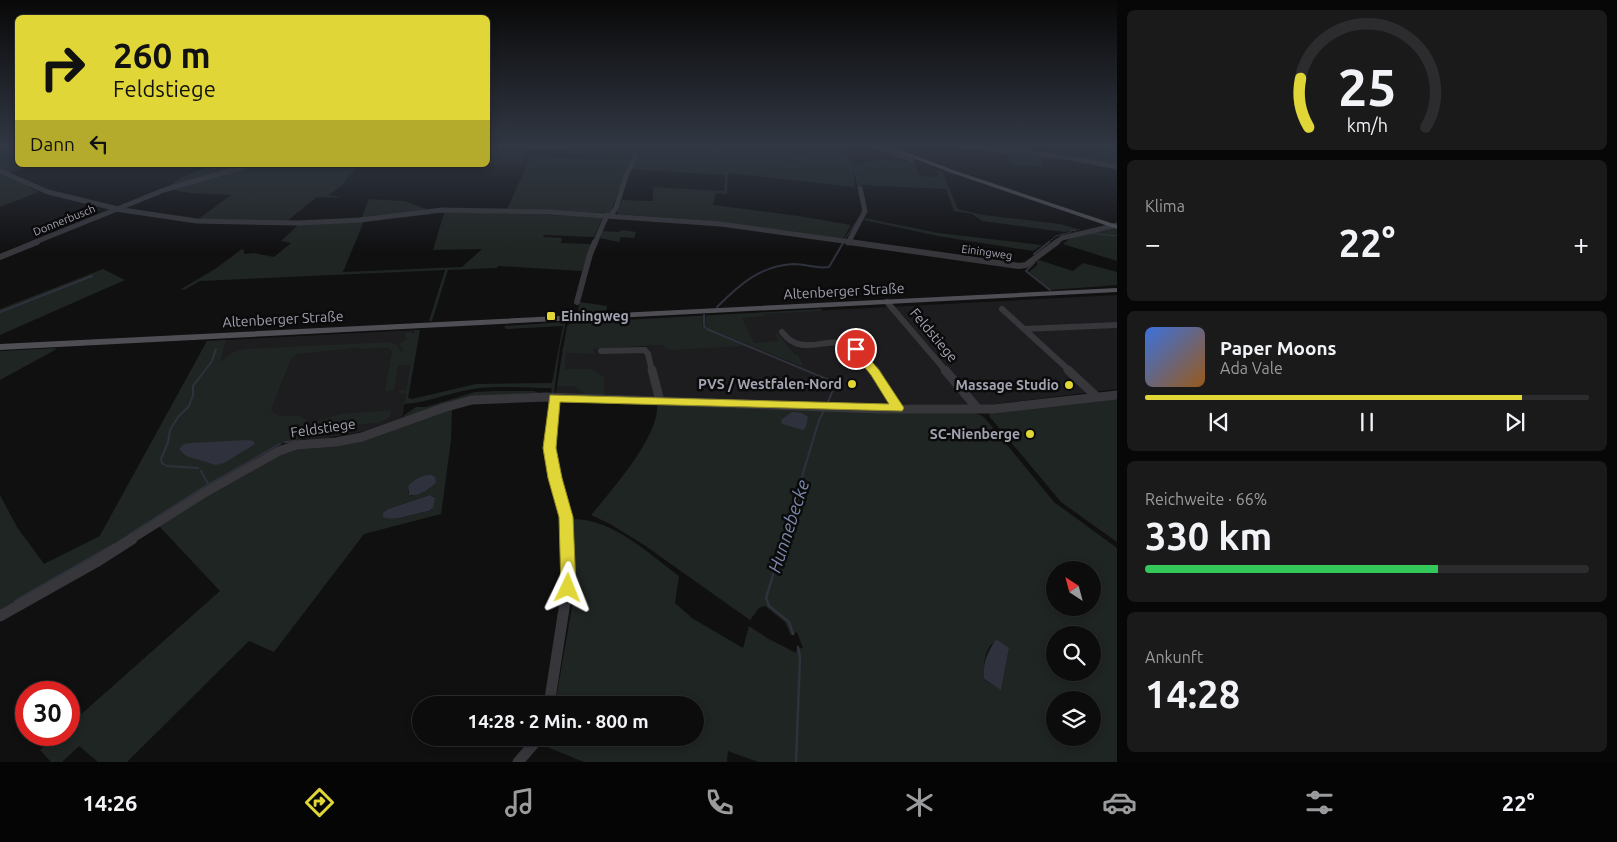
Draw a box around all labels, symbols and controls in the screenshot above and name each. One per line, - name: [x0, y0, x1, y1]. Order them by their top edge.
- icon: right: [30, 35, 95, 100]
- text: 260 m: [113, 35, 211, 75]
- text: 25: [1338, 58, 1396, 116]
- text: Feldstiege: [113, 76, 216, 101]
- text: km/h: [1346, 115, 1388, 135]
- icon: left: [85, 130, 113, 158]
- text: Dann: [30, 133, 75, 155]
- text: Klima: [1145, 197, 1185, 215]
- street label: Donnerbusch: [31, 202, 97, 238]
- text: 22°: [1339, 222, 1395, 264]
- text: −: [1145, 228, 1161, 259]
- text: +: [1573, 228, 1589, 259]
- street label: Einingweg: [961, 242, 1013, 262]
- street label: Altenberger Straße: [783, 280, 905, 302]
- street label: Feldstiege: [907, 305, 961, 365]
- street label: Altenberger Straße: [222, 308, 344, 330]
- place label: Einingweg: [561, 308, 629, 324]
- marker: Einingweg: [545, 310, 557, 322]
- pin: [835, 328, 877, 370]
- icon: arrive: [842, 335, 870, 363]
- text: Paper Moons: [1220, 337, 1337, 359]
- text: Ada Vale: [1220, 359, 1283, 377]
- place label: PVS / Westfalen-Nord: [698, 376, 842, 392]
- place label: Massage Studio: [956, 377, 1059, 393]
- marker: PVS / Westfalen-Nord: [846, 378, 858, 390]
- marker: Massage Studio: [1063, 379, 1075, 391]
- icon: previous: [1205, 408, 1233, 436]
- icon: pause: [1353, 408, 1381, 436]
- icon: next: [1501, 408, 1529, 436]
- street label: Feldstiege: [289, 416, 357, 440]
- place label: SC-Nienberge: [930, 426, 1020, 442]
- marker: SC-Nienberge: [1024, 428, 1036, 440]
- water label: Hunnebecke: [764, 477, 812, 575]
- text: Reichweite · 66%: [1145, 490, 1267, 508]
- text: 330 km: [1145, 515, 1272, 557]
- position arrow: [541, 561, 593, 613]
- north arrow: [1046, 561, 1101, 616]
- map controls: [1046, 561, 1101, 746]
- button: search: [1046, 626, 1101, 681]
- text: Ankunft: [1145, 648, 1203, 666]
- text: 14:28: [1145, 673, 1240, 715]
- speed limit sign: 30: [15, 681, 80, 746]
- button: layers: [1046, 691, 1101, 746]
- text: 14:28 · 2 Min. · 800 m: [467, 710, 649, 732]
- icon: directions: [302, 785, 337, 820]
- icon: music: [502, 785, 537, 820]
- icon: phone: [702, 785, 737, 820]
- icon: climate: [902, 785, 937, 820]
- icon: car: [1102, 785, 1137, 820]
- icon: filters: [1302, 785, 1337, 820]
- text: 14:26: [82, 790, 138, 815]
- text: 22°: [1502, 790, 1534, 815]

